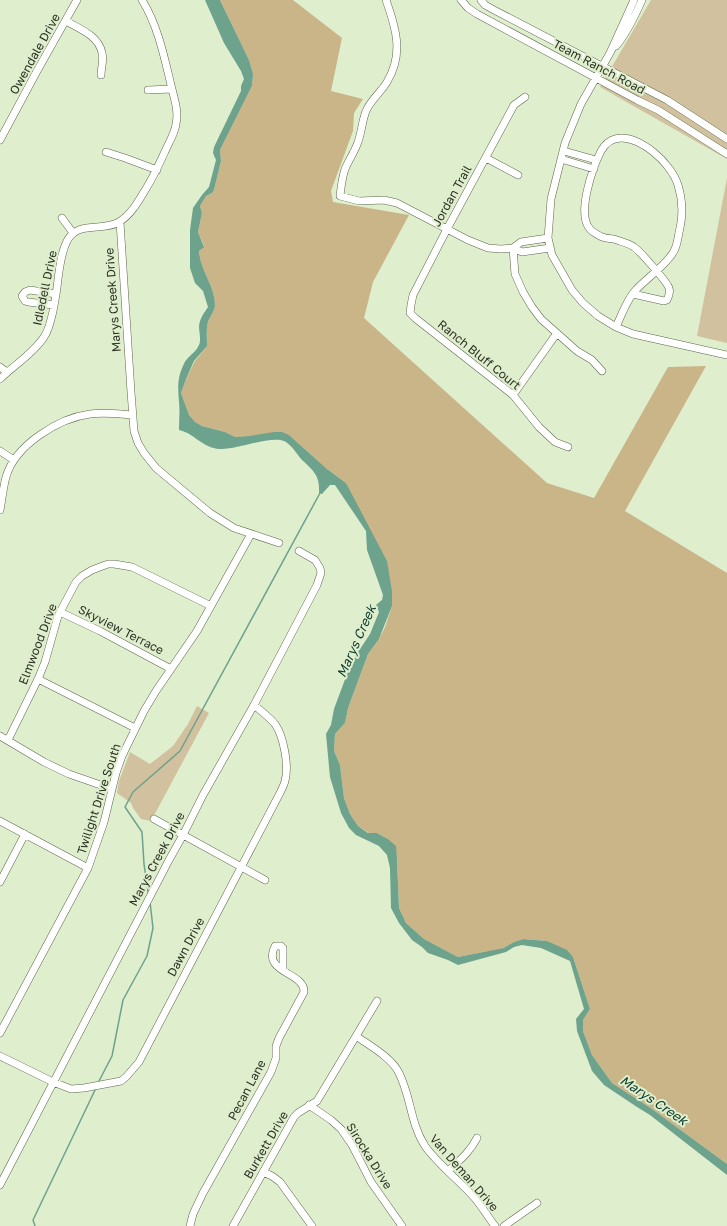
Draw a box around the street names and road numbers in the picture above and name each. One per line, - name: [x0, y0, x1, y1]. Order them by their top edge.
- street label: Owendale Drive: [6, 11, 63, 97]
- street label: Team Ranch Road: [551, 36, 648, 97]
- street label: Jordan Trail: [429, 162, 475, 229]
- street label: Marys Creek Drive: [101, 247, 124, 353]
- street label: Idledell Drive: [29, 249, 60, 327]
- street label: Ranch Bluff Court: [435, 317, 524, 393]
- street label: Elmwood Drive: [15, 601, 60, 687]
- street label: Skyview Terrace: [76, 602, 167, 658]
- street label: Twilight Drive South: [73, 741, 124, 856]
- street label: Marys Creek Drive: [125, 809, 188, 908]
- street label: Dawn Drive: [164, 915, 207, 979]
- street label: Pecan Lane: [224, 1057, 269, 1123]
- street label: Burkett Drive: [240, 1108, 291, 1181]
- street label: Sirocka Drive: [343, 1120, 396, 1192]
- street label: Van Deman Drive: [427, 1131, 502, 1214]

